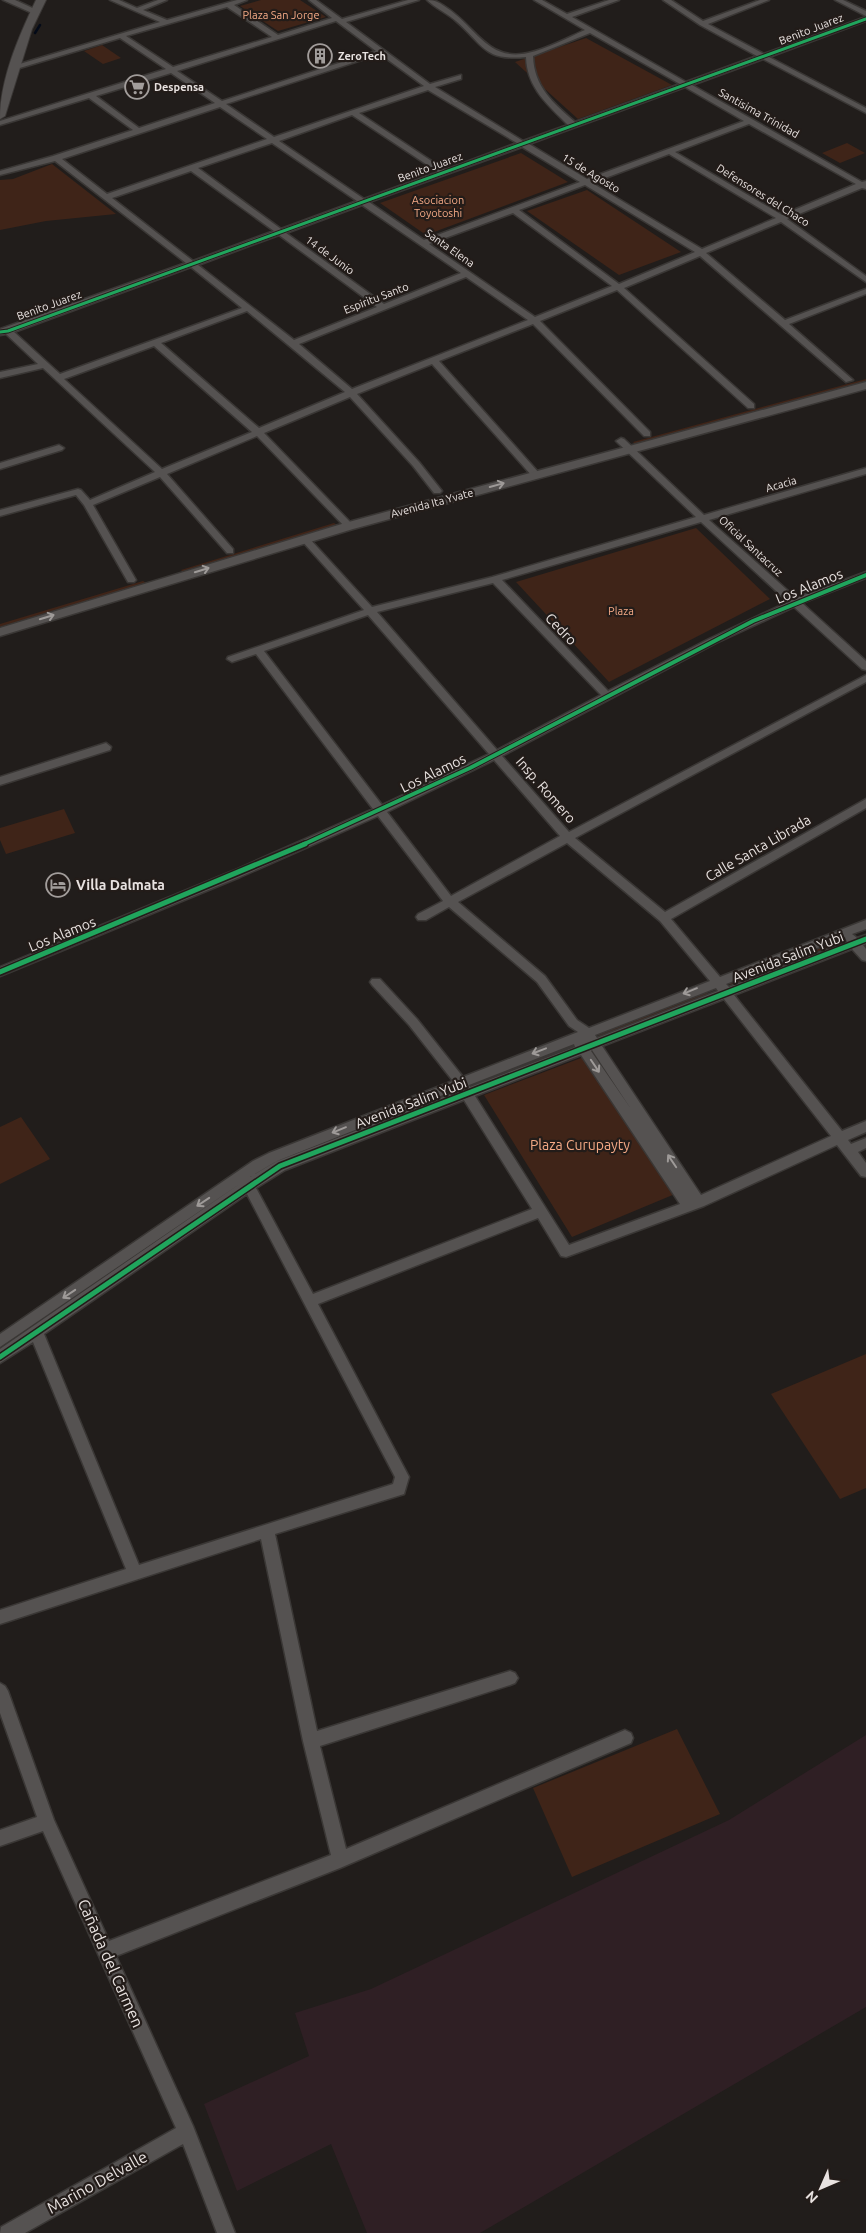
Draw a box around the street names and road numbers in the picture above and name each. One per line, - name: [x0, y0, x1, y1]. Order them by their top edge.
- street label: Benito Juarez: [777, 11, 845, 47]
- street label: Santisima Trinidad: [717, 86, 801, 140]
- street label: Benito Juarez: [396, 150, 464, 184]
- street label: 15 de Agosto: [560, 151, 622, 195]
- street label: Defensores del Chaco: [714, 162, 812, 228]
- street label: Santa Elena: [423, 227, 477, 269]
- street label: 14 de Junio: [303, 233, 357, 277]
- street label: Espiritu Santo: [342, 280, 410, 316]
- street label: Benito Juarez: [15, 288, 83, 322]
- street label: Acacia: [764, 474, 798, 494]
- street label: Avenida Ita Yvate: [389, 486, 475, 520]
- street label: Oficial Santacruz: [717, 513, 785, 579]
- street label: Los Alamos: [773, 565, 845, 607]
- street label: Cedro: [542, 610, 580, 648]
- street label: Los Alamos: [398, 750, 468, 796]
- street label: Insp. Romero: [513, 754, 579, 826]
- street label: Calle Santa Librada: [702, 811, 814, 885]
- street label: Los Alamos: [26, 913, 98, 955]
- street label: Avenida Salim Yubi: [730, 928, 846, 986]
- street label: Avenida Salim Yubi: [353, 1074, 469, 1132]
- street label: Cañada del Carmen: [75, 1896, 147, 2030]
- street label: Marino Delvalle: [44, 2147, 150, 2217]

